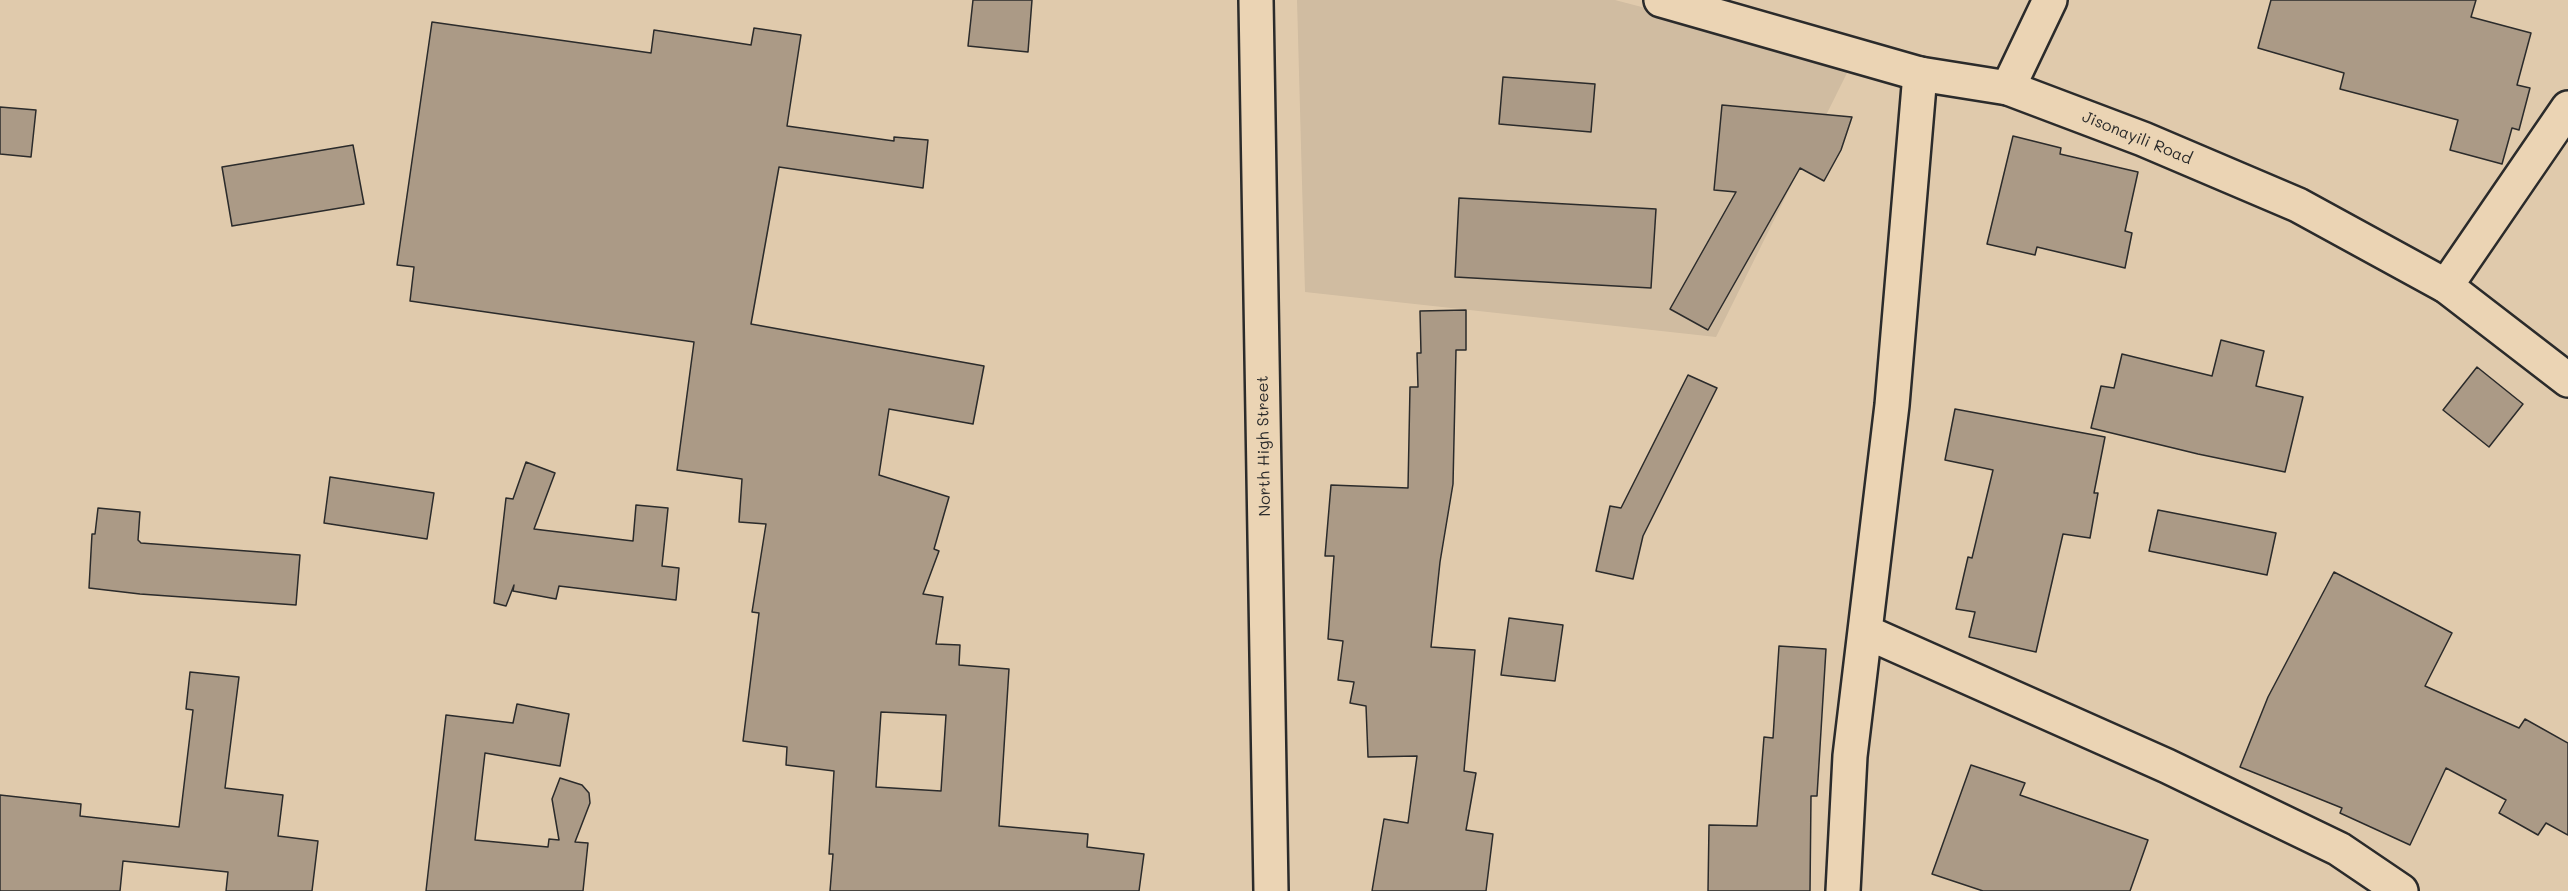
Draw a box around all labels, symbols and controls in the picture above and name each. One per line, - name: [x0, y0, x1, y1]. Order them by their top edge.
- street label: Jisonayili Road: [2079, 107, 2195, 169]
- street label: North High Street: [1253, 375, 1275, 517]

